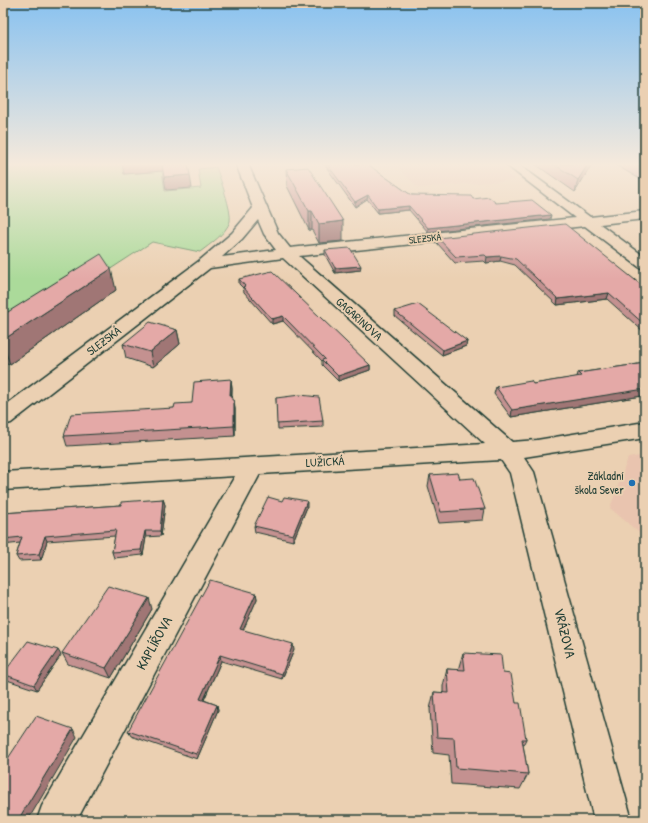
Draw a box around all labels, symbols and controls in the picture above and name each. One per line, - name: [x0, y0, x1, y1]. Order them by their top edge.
- street label: SLEZSKÁ: [408, 230, 442, 247]
- street label: GAGARINOVA: [332, 293, 386, 344]
- street label: SLEZSKÁ: [83, 322, 124, 359]
- street label: LUŽICKÁ: [305, 452, 345, 471]
- place label: Základní škola Sever: [574, 467, 624, 498]
- marker: Základní škola Sever: [627, 478, 637, 488]
- street label: VRÁZOVA: [550, 606, 581, 660]
- street label: KAPLÍŘOVA: [131, 613, 176, 673]

